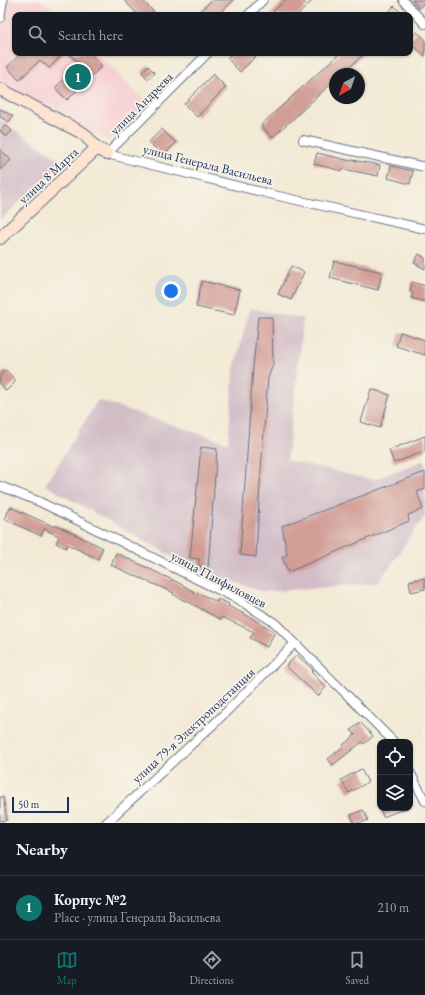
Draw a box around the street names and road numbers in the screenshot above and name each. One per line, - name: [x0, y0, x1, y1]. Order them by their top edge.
- street label: улица Андреева: [106, 68, 177, 138]
- street label: улица Генерала Васильева: [141, 140, 275, 189]
- street label: улица 8 Марта: [15, 143, 82, 207]
- street label: улица Панфиловцев: [168, 547, 270, 612]
- street label: улица 79-я Электроподстанция: [128, 664, 259, 787]

